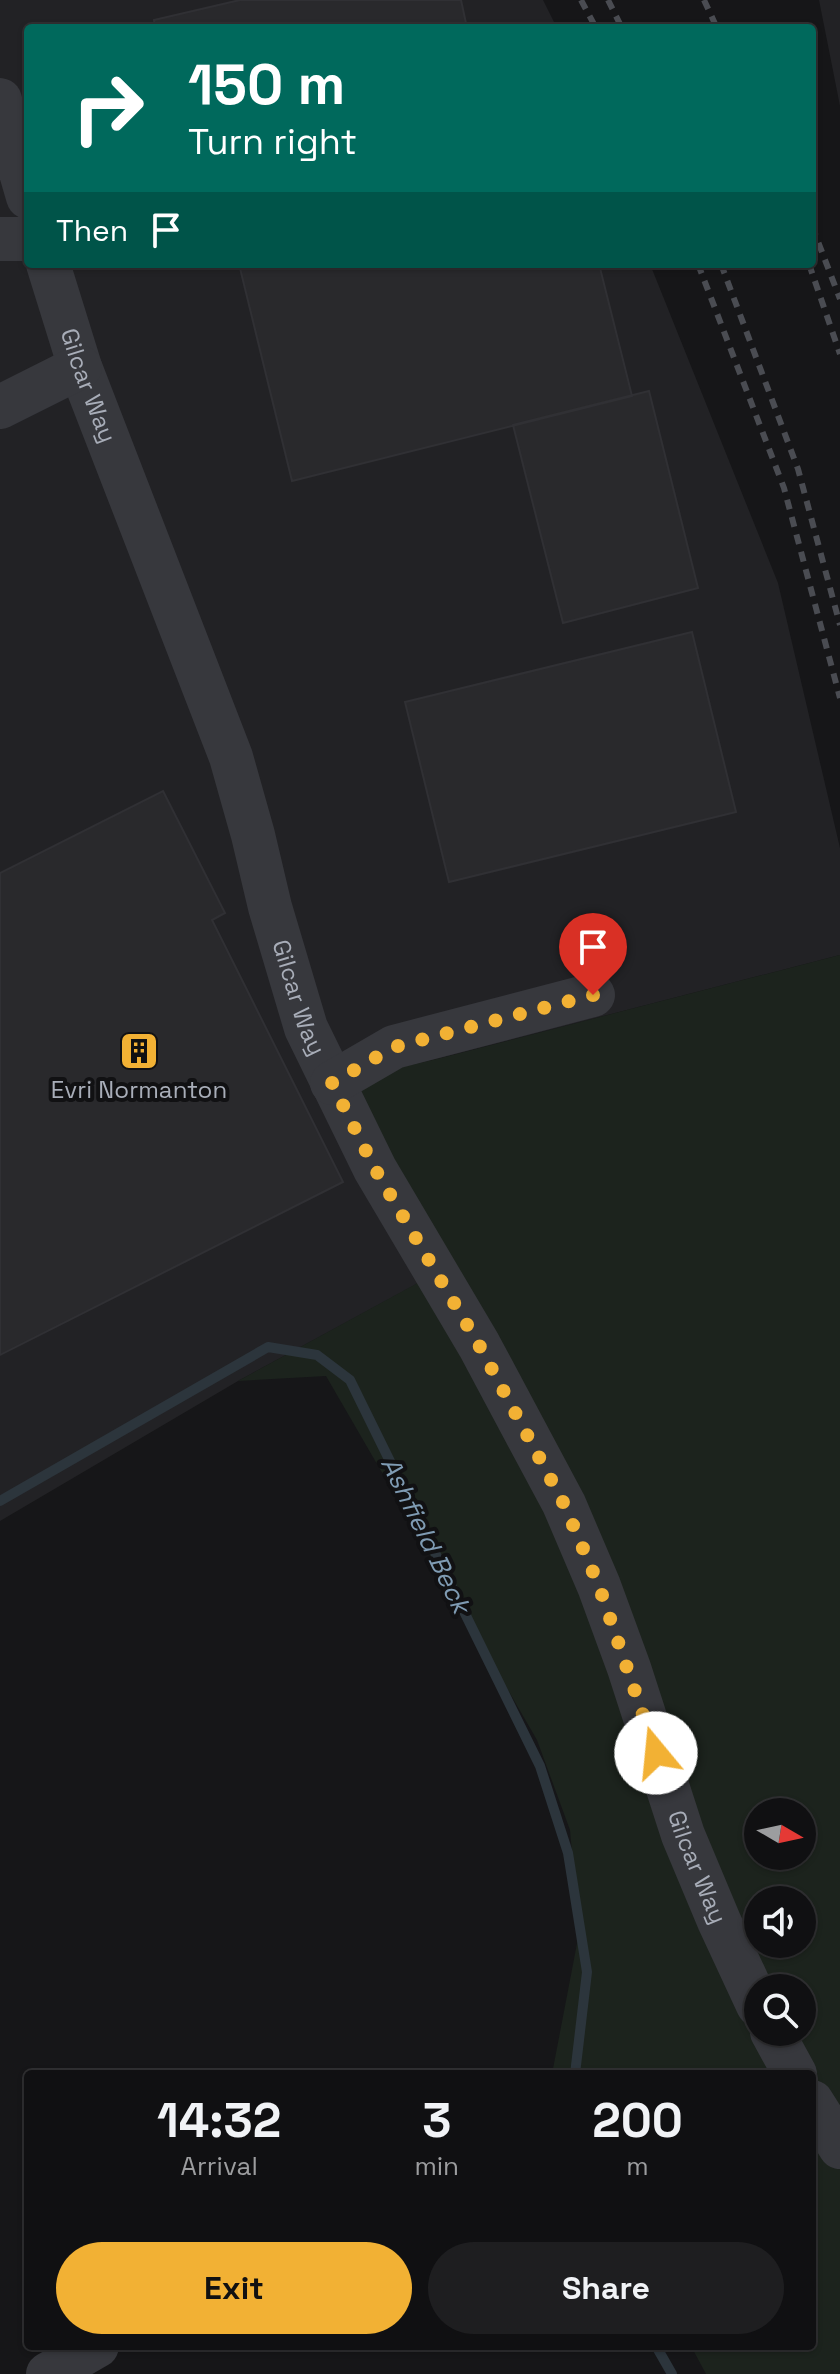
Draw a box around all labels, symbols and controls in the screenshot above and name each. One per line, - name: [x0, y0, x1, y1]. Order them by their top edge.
- text: 150 m: [188, 49, 345, 120]
- icon: right: [56, 56, 160, 160]
- text: Turn right: [188, 119, 357, 165]
- icon: arrive: [144, 208, 188, 252]
- text: Then: [56, 211, 128, 250]
- street label: Gilcar Way: [54, 324, 124, 447]
- pin: [559, 913, 627, 995]
- icon: arrive: [571, 925, 615, 969]
- street label: Gilcar Way: [266, 936, 333, 1060]
- building icon: Evri Normanton: [118, 1030, 160, 1072]
- place label: Evri Normanton: [51, 1074, 227, 1105]
- water label: Ashfield Beck: [373, 1451, 480, 1622]
- position arrow: [614, 1711, 698, 1795]
- north arrow: [744, 1798, 816, 1870]
- map controls: [744, 1798, 816, 2046]
- street label: Gilcar Way: [661, 1806, 734, 1928]
- button: sound: [744, 1886, 816, 1958]
- button: search: [744, 1974, 816, 2046]
- text: 14:32: [157, 2090, 281, 2151]
- text: 3: [422, 2090, 451, 2151]
- text: 200: [592, 2090, 683, 2151]
- text: Arrival: [181, 2149, 258, 2183]
- text: min: [414, 2149, 459, 2183]
- text: m: [626, 2149, 649, 2183]
- button: Exit: [56, 2242, 412, 2334]
- button: Share: [428, 2242, 784, 2334]

